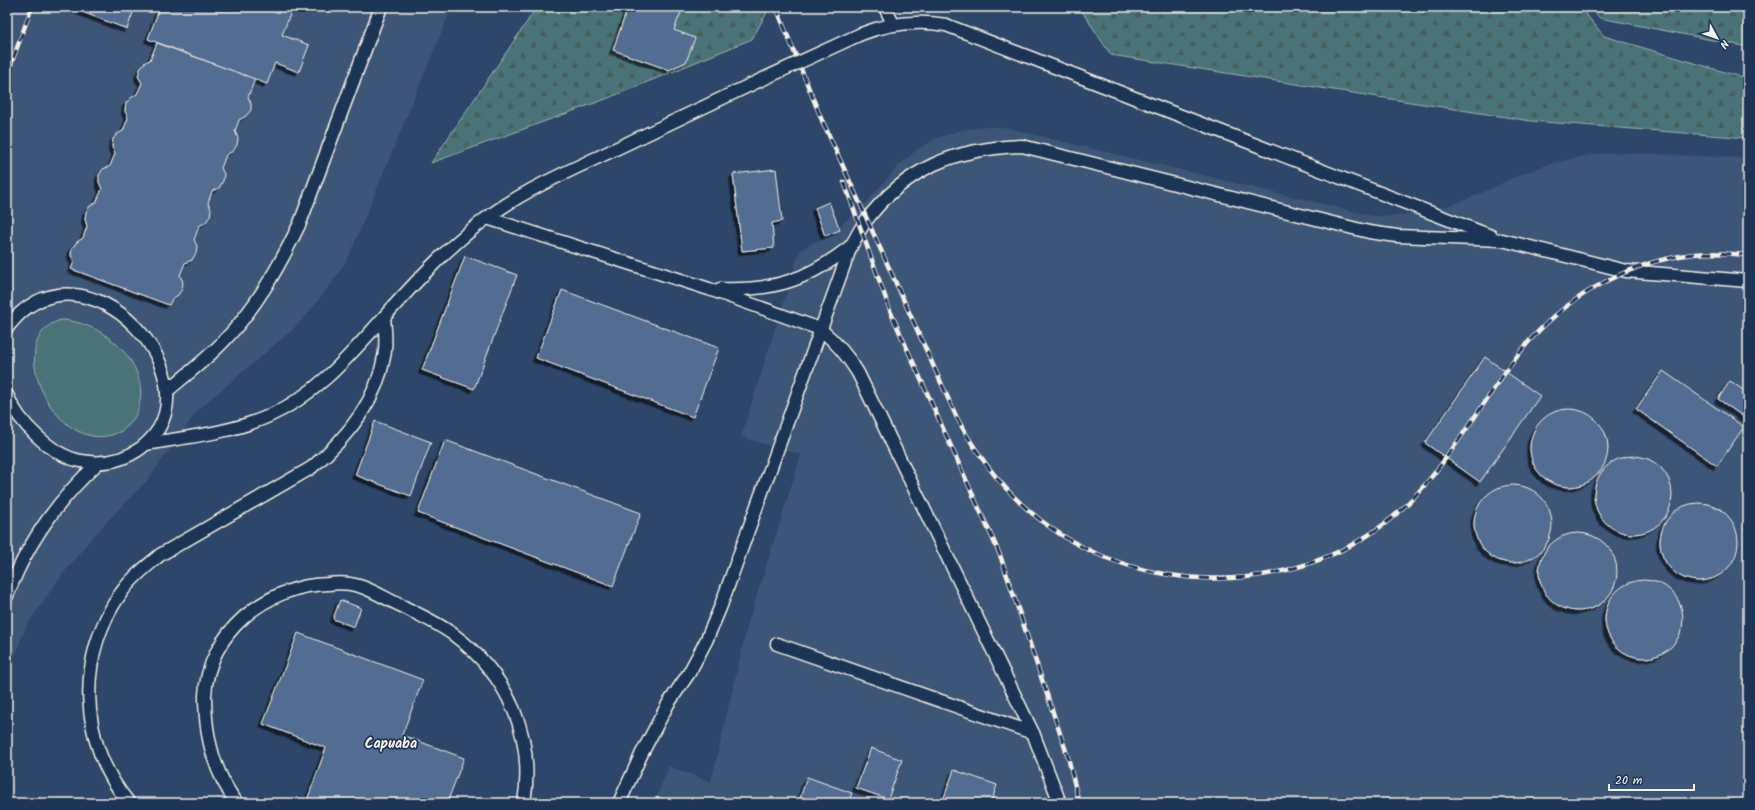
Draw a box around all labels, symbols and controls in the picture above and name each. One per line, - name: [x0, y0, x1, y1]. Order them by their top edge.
- north arrow: [1697, 18, 1737, 58]
- text: N: [1715, 35, 1733, 52]
- district label: Capuaba: [365, 733, 417, 755]
- scale bar: [1609, 766, 1694, 792]
- text: 20 m: [1615, 771, 1643, 790]

